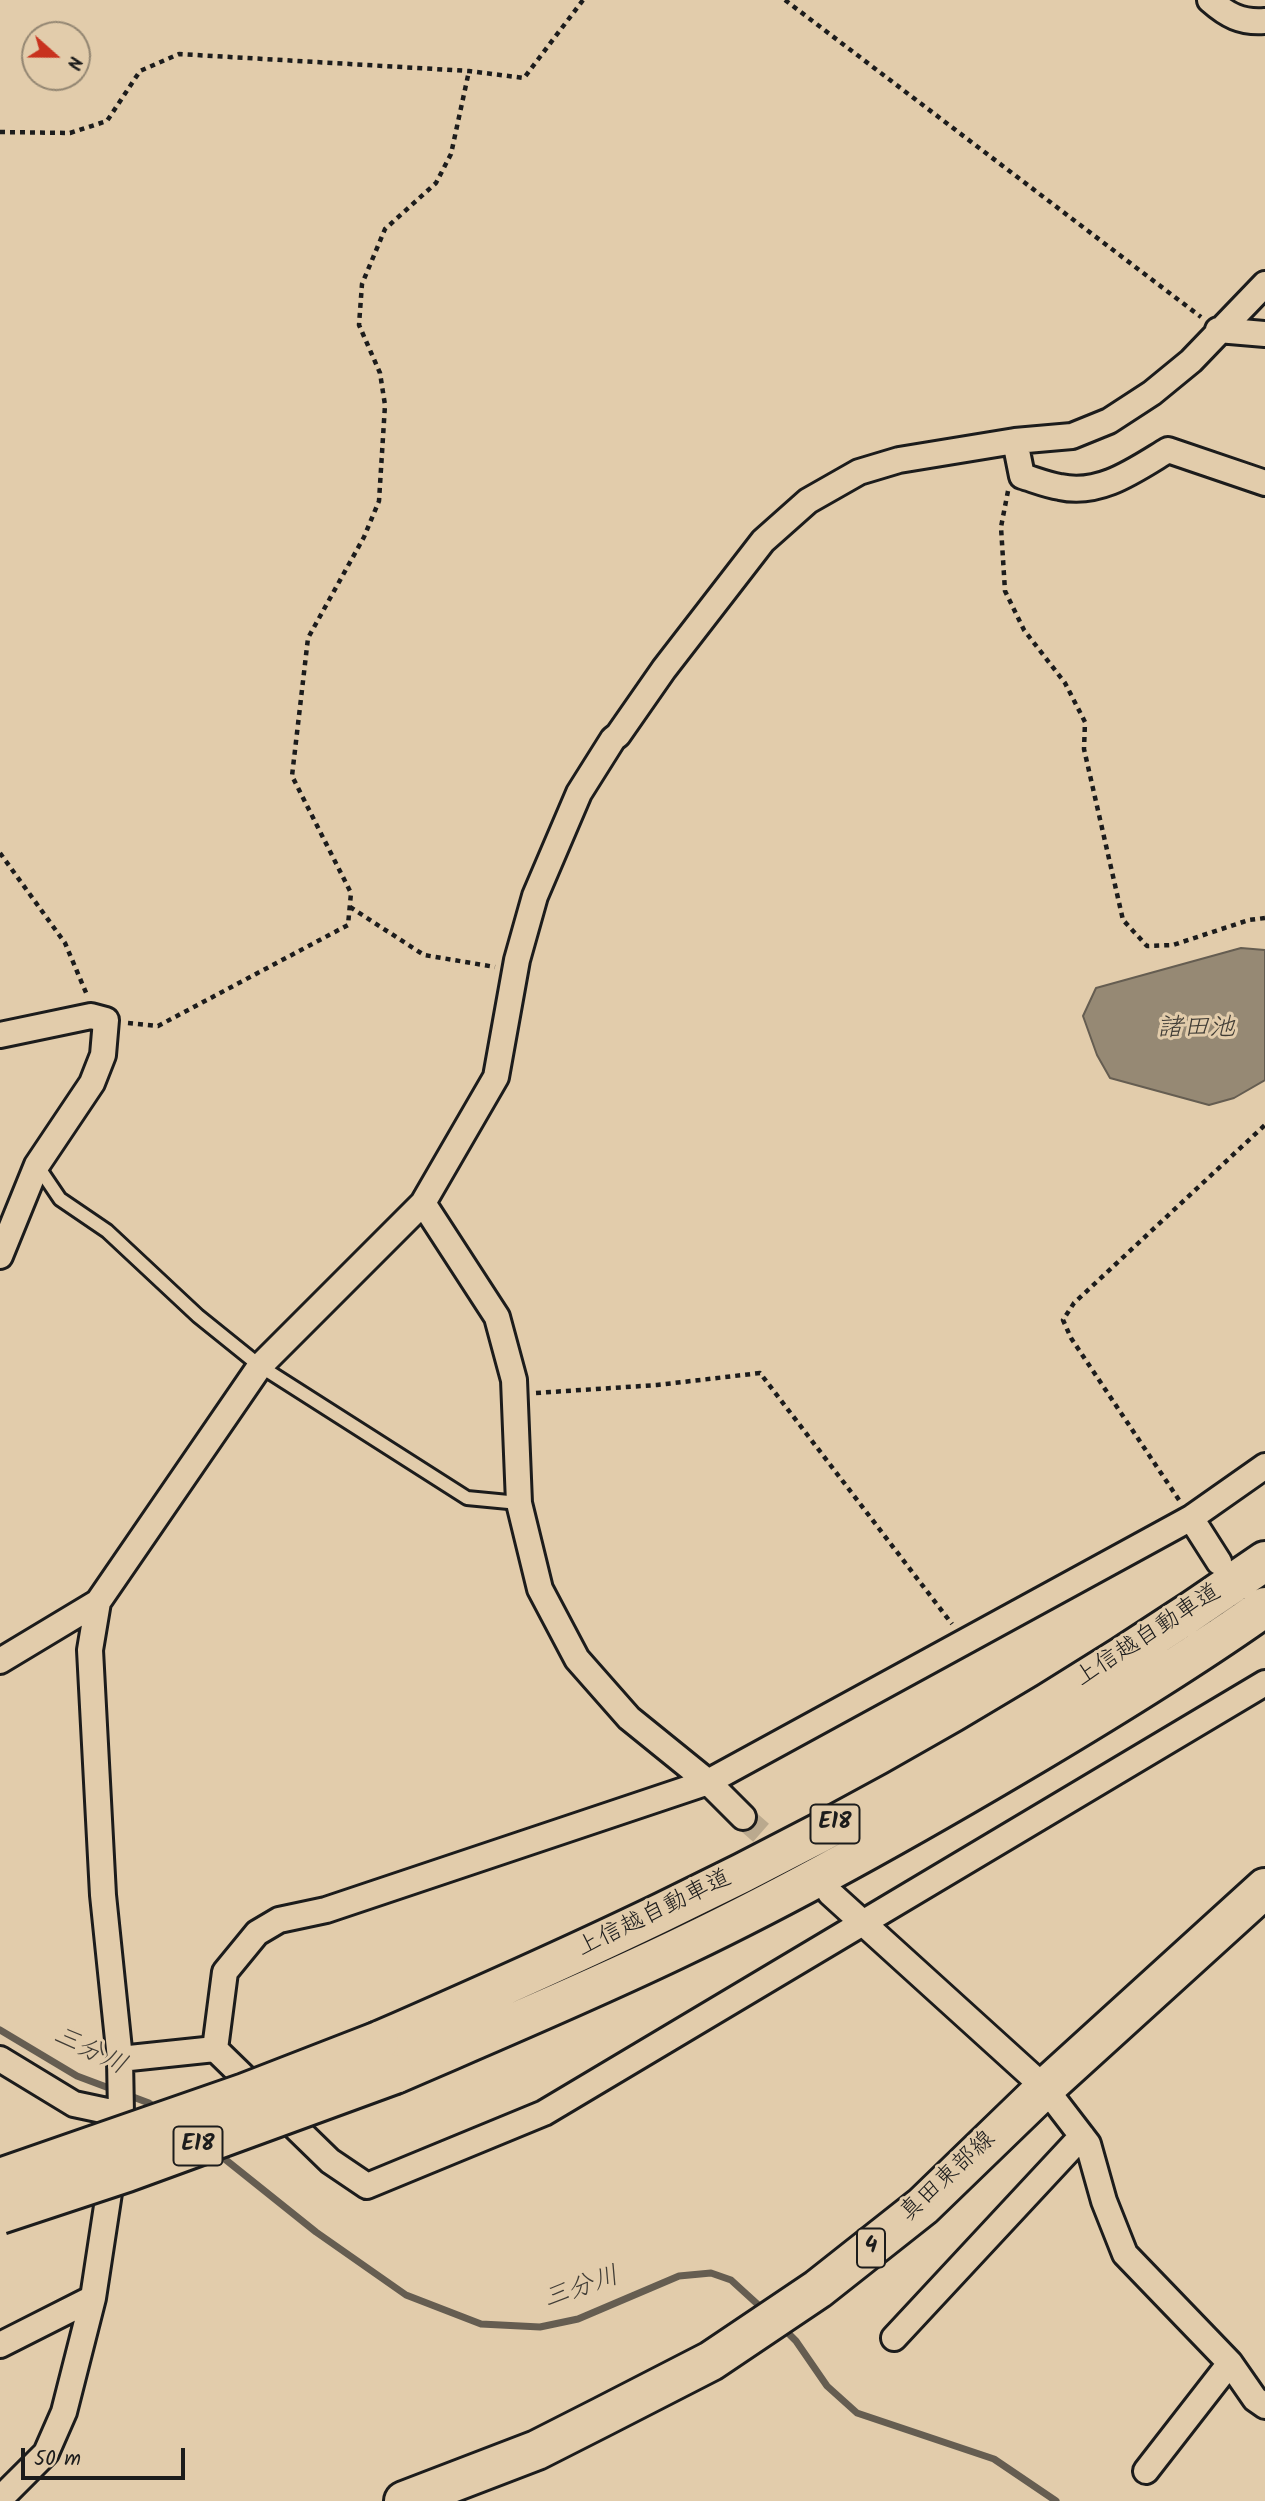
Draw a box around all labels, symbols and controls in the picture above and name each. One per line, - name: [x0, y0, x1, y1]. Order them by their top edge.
- north arrow: [21, 21, 91, 91]
- text: N: [58, 52, 90, 74]
- water label: 諸田池: [1157, 1015, 1235, 1047]
- street label: 上信越自動車道: [1071, 1579, 1227, 1695]
- road number: E18: [810, 1804, 860, 1843]
- street label: 上信越自動車道: [573, 1865, 737, 1965]
- water label: 三分川: [47, 2022, 131, 2084]
- road number: E18: [174, 2126, 222, 2166]
- street label: 真田東部線: [895, 2127, 1003, 2229]
- road number: 4: [857, 2228, 885, 2268]
- water label: 三分川: [540, 2263, 624, 2317]
- scale bar: [24, 2434, 189, 2478]
- text: 50 m: [34, 2443, 81, 2476]

